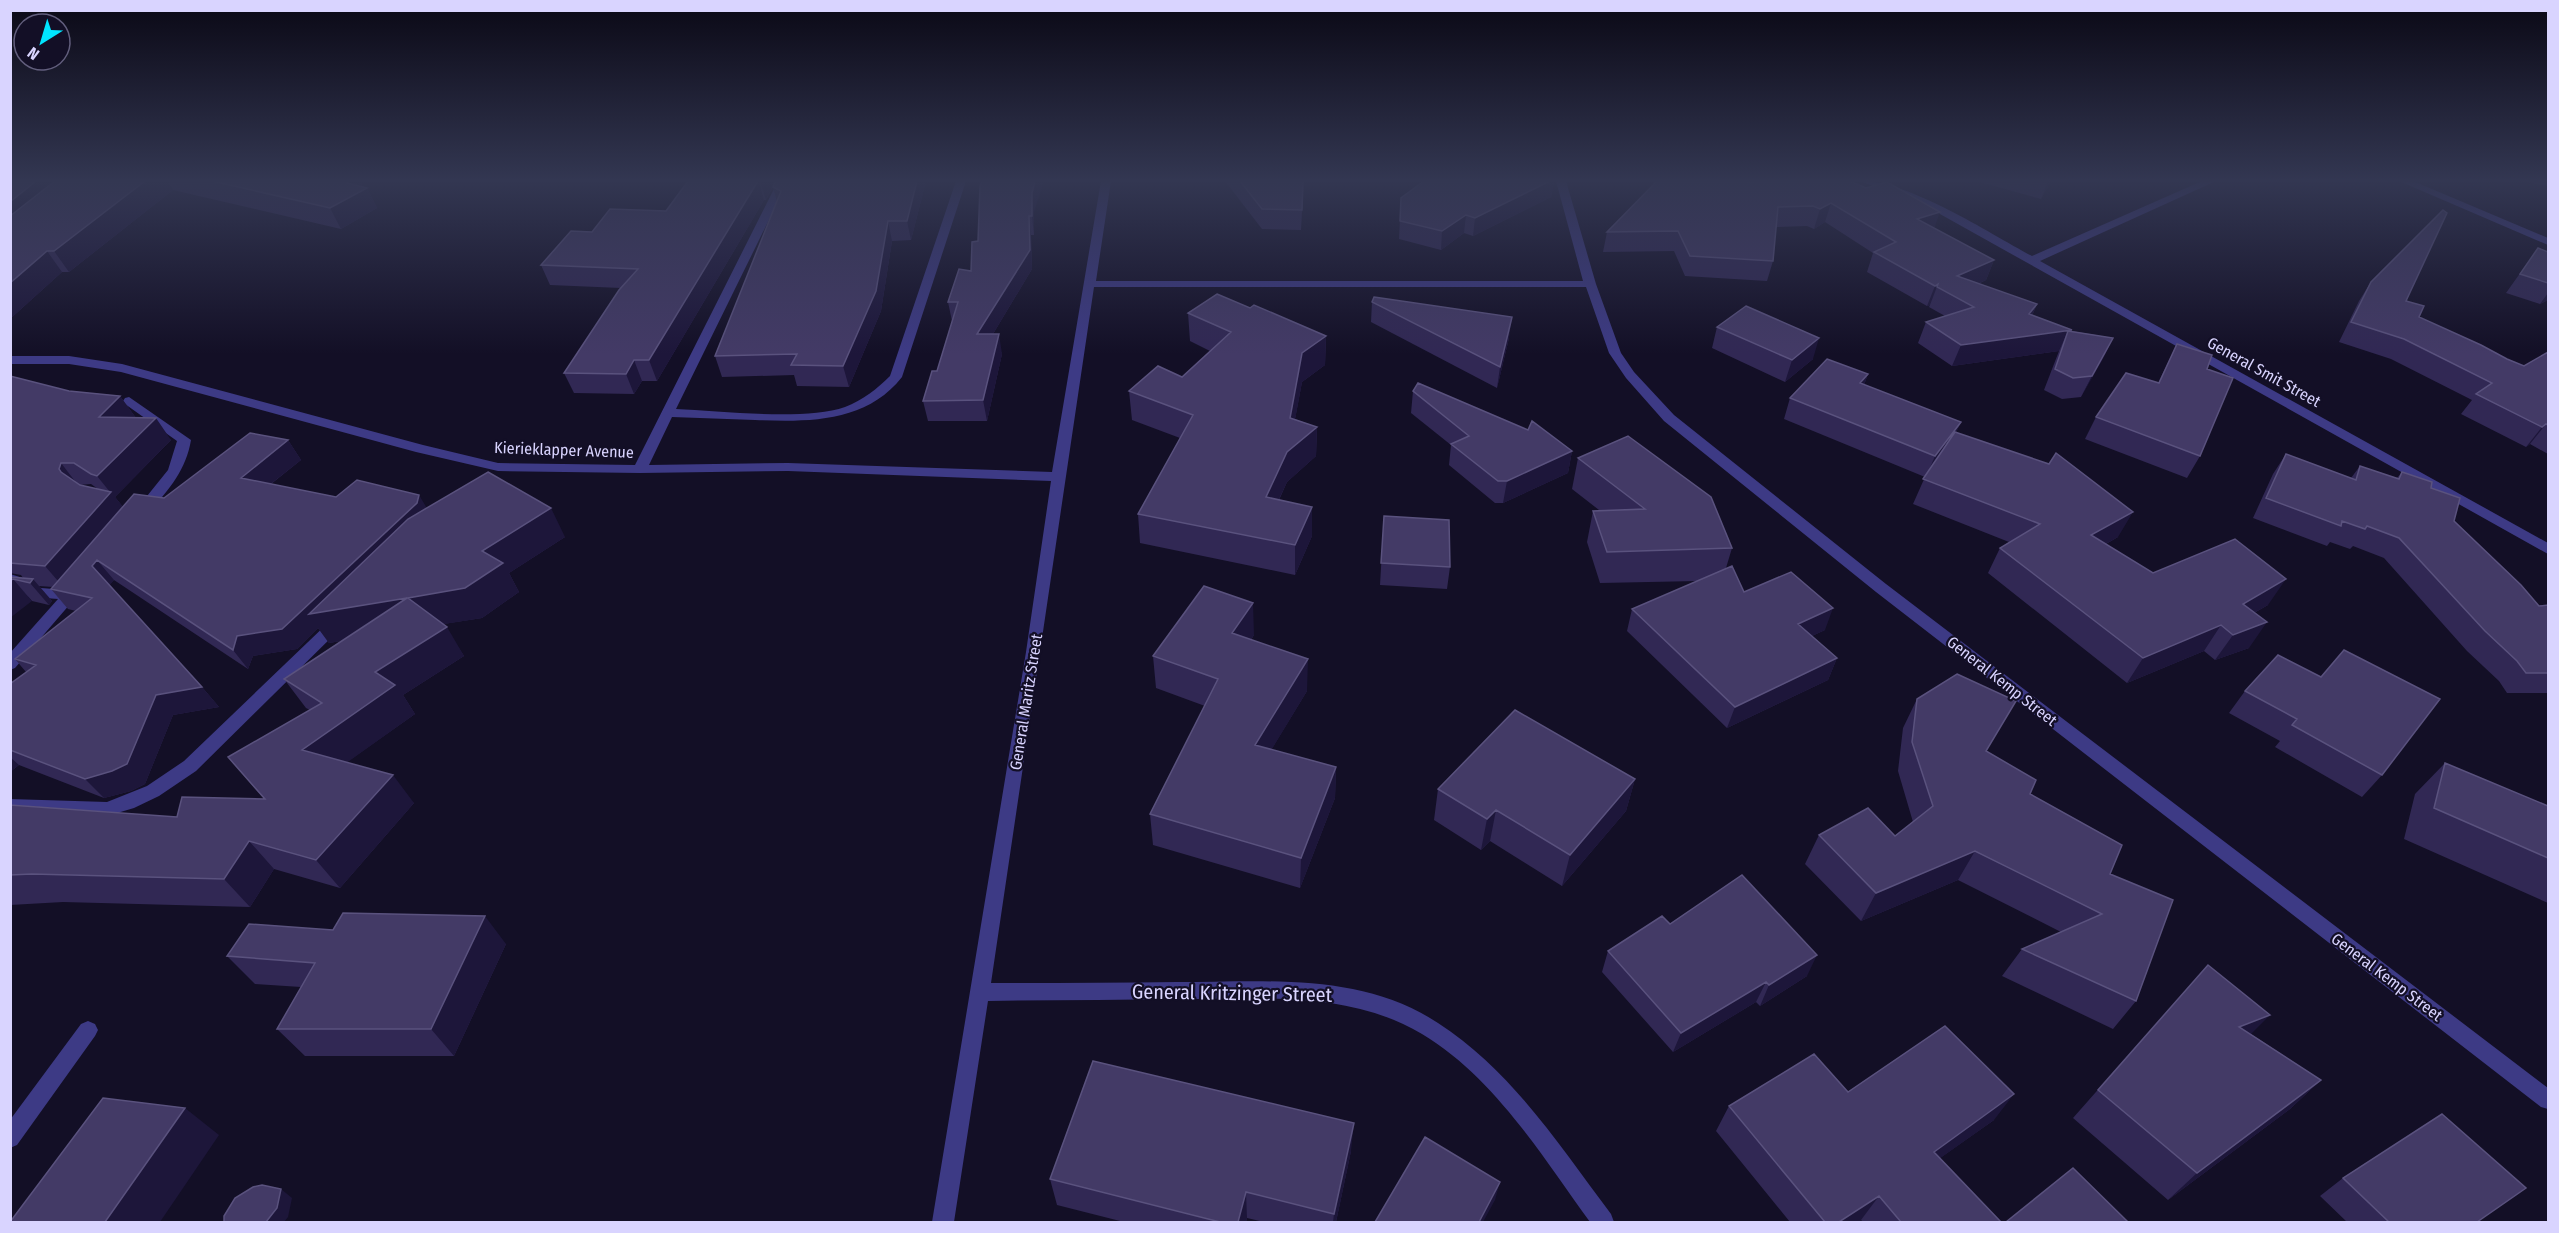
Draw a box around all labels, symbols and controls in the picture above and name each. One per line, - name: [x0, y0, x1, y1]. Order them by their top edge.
- north arrow: [12, 12, 72, 72]
- text: N: [24, 43, 43, 64]
- street label: General Smit Street: [2204, 333, 2325, 411]
- street label: Kierieklapper Avenue: [494, 438, 634, 462]
- street label: General Maritz Street: [1006, 632, 1046, 771]
- street label: General Kemp Street: [1943, 632, 2061, 730]
- street label: General Kemp Street: [2328, 929, 2447, 1025]
- street label: General Kritzinger Street: [1132, 979, 1333, 1007]

